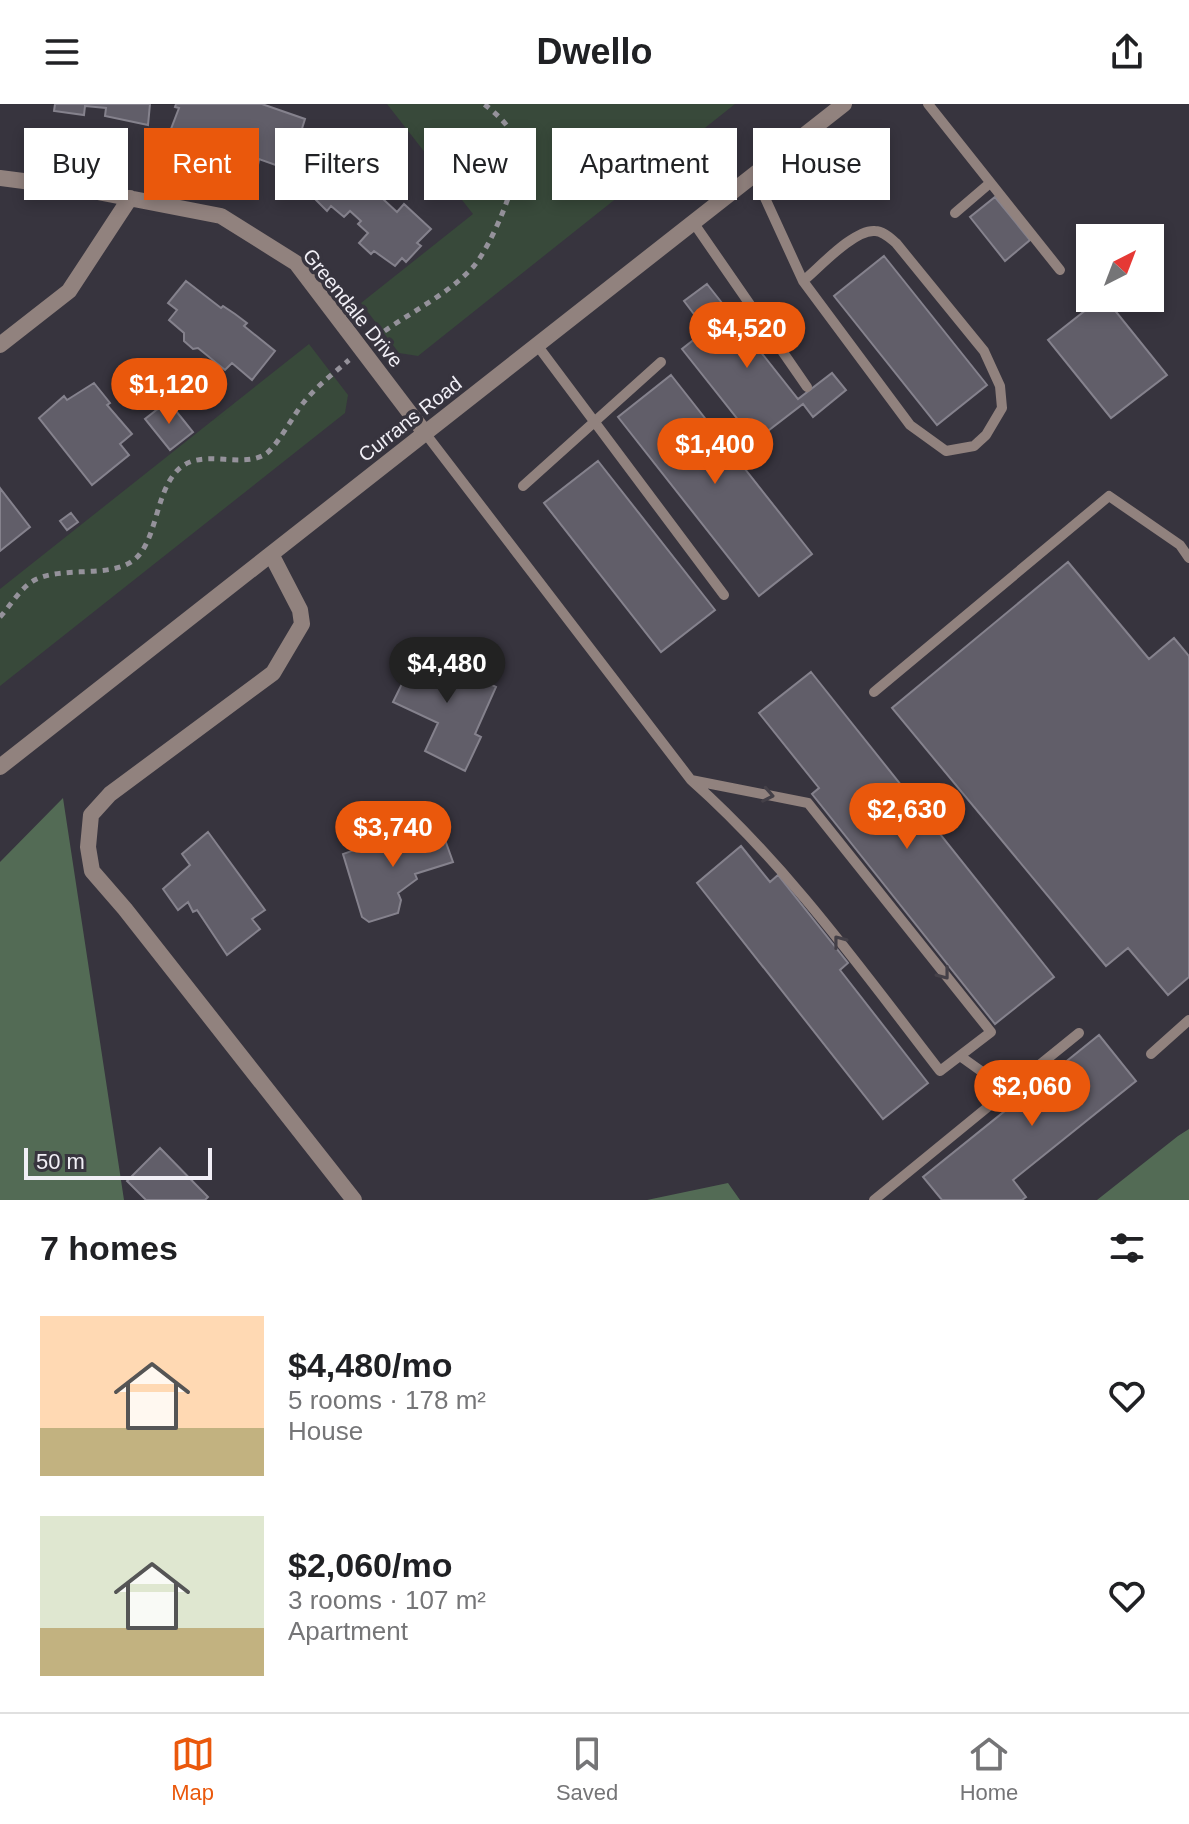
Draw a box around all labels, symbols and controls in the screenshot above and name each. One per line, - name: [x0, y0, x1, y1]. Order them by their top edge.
- icon: menu: [40, 30, 84, 74]
- icon: share: [1105, 30, 1149, 74]
- text: Dwello: [536, 31, 653, 72]
- chip: Buy: [24, 128, 128, 200]
- chip: Rent: [144, 128, 259, 200]
- chip: Filters: [275, 128, 408, 200]
- chip: New: [424, 128, 536, 200]
- chip: Apartment: [552, 128, 737, 200]
- chip: House: [753, 128, 890, 200]
- north arrow: [1076, 224, 1164, 312]
- map controls: [1076, 224, 1164, 312]
- street label: Greendale Drive: [299, 244, 407, 372]
- pin: $4,520: [682, 302, 812, 370]
- text: $4,520: [707, 313, 787, 343]
- pin: $1,120: [104, 358, 234, 426]
- text: $1,120: [129, 369, 209, 399]
- street label: Currans Road: [354, 372, 466, 466]
- pin: $1,400: [650, 418, 780, 486]
- text: $1,400: [675, 429, 755, 459]
- pin: $4,480: [382, 637, 512, 705]
- text: $4,480: [407, 648, 487, 678]
- pin: $2,630: [842, 783, 972, 851]
- one-way arrow: [761, 785, 774, 802]
- text: $2,630: [867, 794, 947, 824]
- pin: $3,740: [328, 801, 458, 869]
- text: $3,740: [353, 812, 433, 842]
- one-way arrow: [834, 935, 848, 950]
- one-way arrow: [935, 965, 949, 980]
- pin: $2,060: [967, 1060, 1097, 1128]
- text: $2,060: [992, 1071, 1072, 1101]
- scale bar: [24, 1144, 212, 1180]
- text: 50 m: [36, 1149, 85, 1174]
- icon: filters: [1105, 1226, 1149, 1270]
- text: 7 homes: [40, 1229, 178, 1267]
- text: $4,480/mo: [288, 1346, 452, 1384]
- icon: home: [104, 1348, 200, 1444]
- icon: heart: [1105, 1374, 1149, 1418]
- text: 5 rooms · 178 m²: [288, 1385, 486, 1415]
- text: House: [288, 1416, 363, 1446]
- text: $2,060/mo: [288, 1546, 452, 1584]
- icon: home: [104, 1548, 200, 1644]
- icon: heart: [1105, 1574, 1149, 1618]
- text: 3 rooms · 107 m²: [288, 1585, 486, 1615]
- text: Apartment: [288, 1616, 408, 1646]
- tab: Map: [171, 1732, 215, 1806]
- tab: Saved: [556, 1732, 618, 1806]
- tab: Home: [960, 1732, 1018, 1806]

